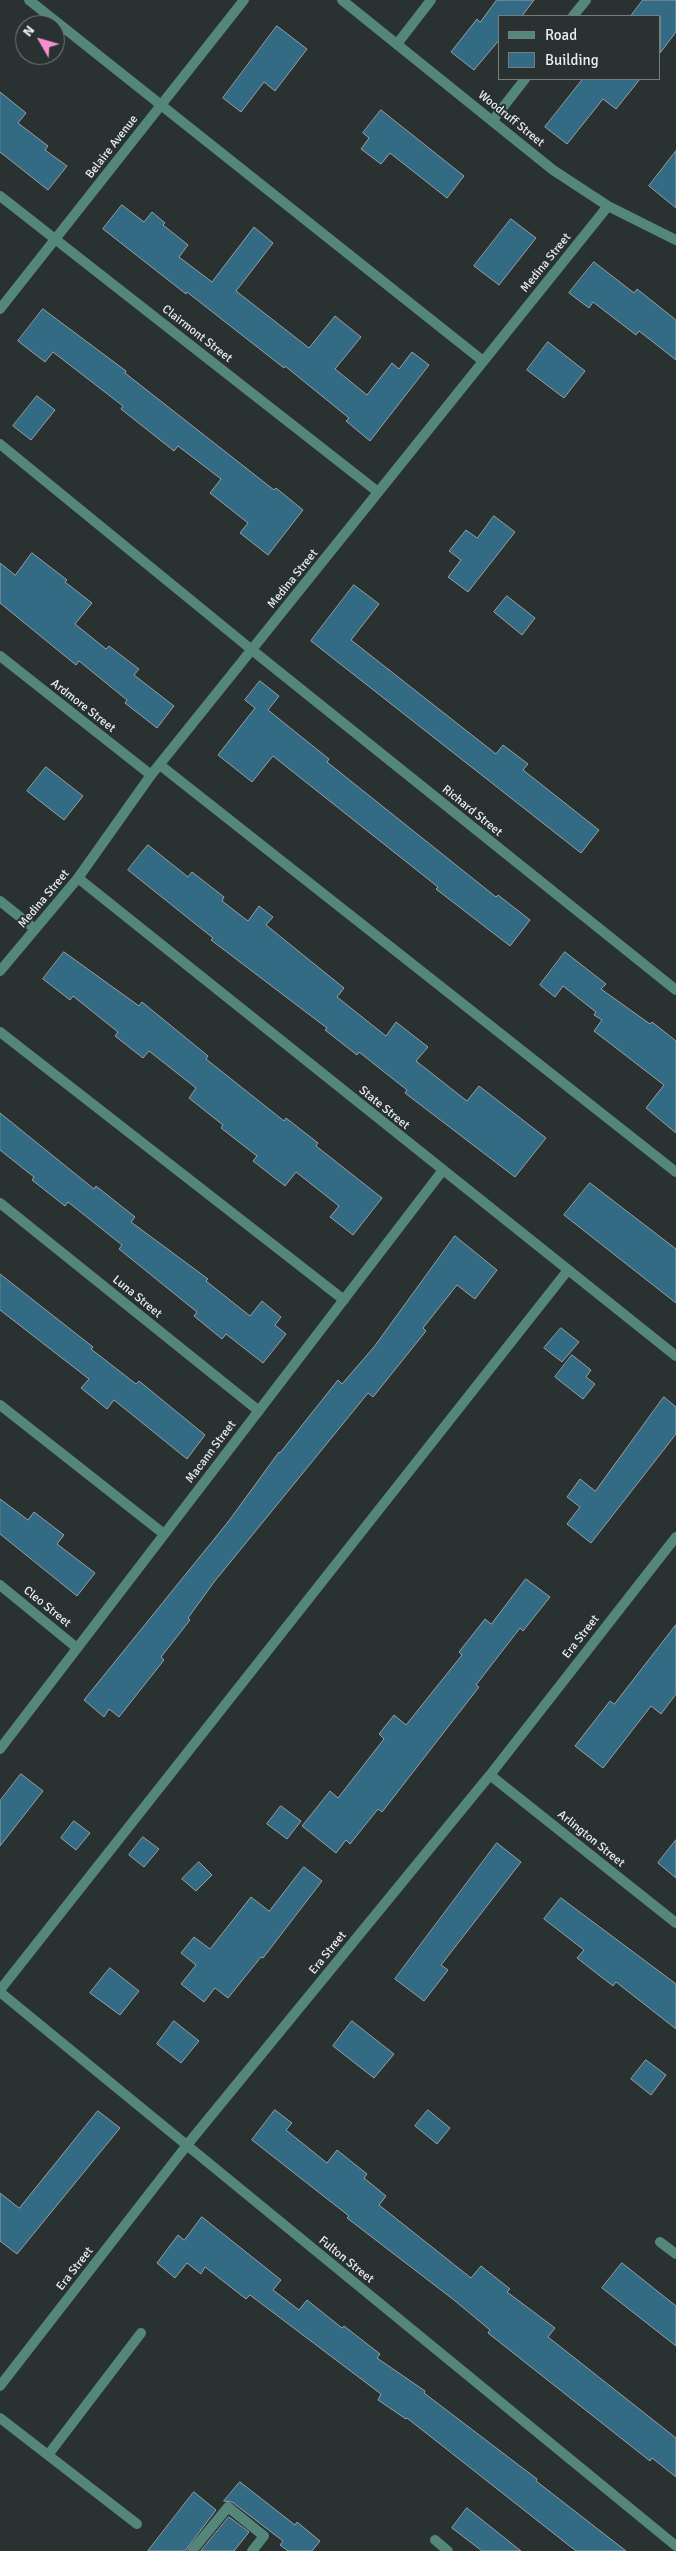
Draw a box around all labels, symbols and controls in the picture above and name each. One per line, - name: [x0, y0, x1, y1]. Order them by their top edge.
- north arrow: [15, 15, 65, 65]
- legend: [498, 15, 661, 80]
- text: N: [19, 22, 38, 40]
- text: Road: [545, 26, 577, 44]
- text: Building: [545, 51, 599, 69]
- street label: Woodruff Street: [475, 88, 547, 150]
- street label: Belaire Avenue: [83, 112, 141, 182]
- street label: Medina Street: [518, 231, 574, 295]
- street label: Clairmont Street: [159, 302, 235, 366]
- street label: Medina Street: [265, 547, 321, 611]
- street label: Ardmore Street: [48, 676, 118, 736]
- street label: Richard Street: [439, 782, 505, 840]
- street label: Medina Street: [15, 867, 73, 931]
- street label: State Street: [356, 1083, 412, 1133]
- street label: Luna Street: [110, 1273, 164, 1321]
- street label: Macann Street: [183, 1418, 239, 1486]
- street label: Cleo Street: [20, 1584, 74, 1630]
- street label: Era Street: [560, 1612, 602, 1662]
- street label: Arlington Street: [555, 1808, 627, 1870]
- street label: Era Street: [306, 1929, 350, 1977]
- street label: Fulton Street: [316, 2233, 376, 2287]
- street label: Era Street: [54, 2244, 96, 2294]

